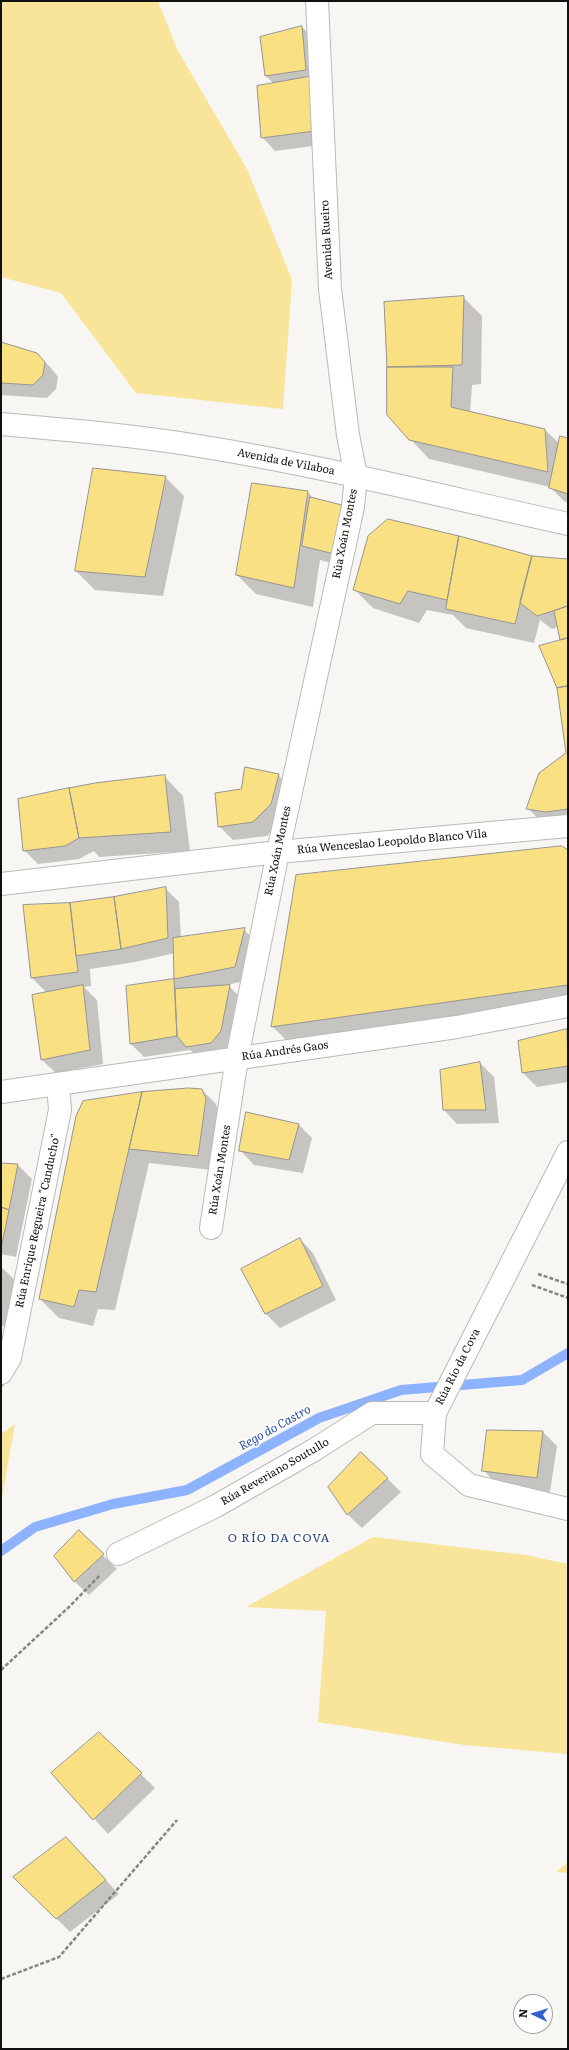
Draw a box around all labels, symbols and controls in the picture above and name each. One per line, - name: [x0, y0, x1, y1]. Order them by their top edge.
- street label: Avenida Rueiro: [318, 200, 336, 280]
- street label: Avenida de Vilaboa: [236, 446, 336, 478]
- street label: Rúa Xoán Montes: [330, 488, 360, 580]
- street label: Rúa Xoán Montes: [262, 805, 294, 897]
- street label: Rúa Wenceslao Leopoldo Blanco Vila: [296, 827, 488, 857]
- street label: Rúa Andrés Gaos: [241, 1038, 329, 1064]
- street label: Rúa Xoán Montes: [206, 1124, 234, 1216]
- street label: Rúa Enrique Regueira "Canducho": [13, 1133, 63, 1309]
- street label: Rúa Río da Cova: [433, 1327, 483, 1407]
- water label: Rego do Castro: [237, 1402, 313, 1454]
- street label: Rúa Reveriano Soutullo: [219, 1436, 331, 1508]
- district label: O RÍO DA COVA: [228, 1531, 330, 1545]
- north arrow: [513, 1994, 553, 2034]
- text: N: [514, 2008, 530, 2018]

